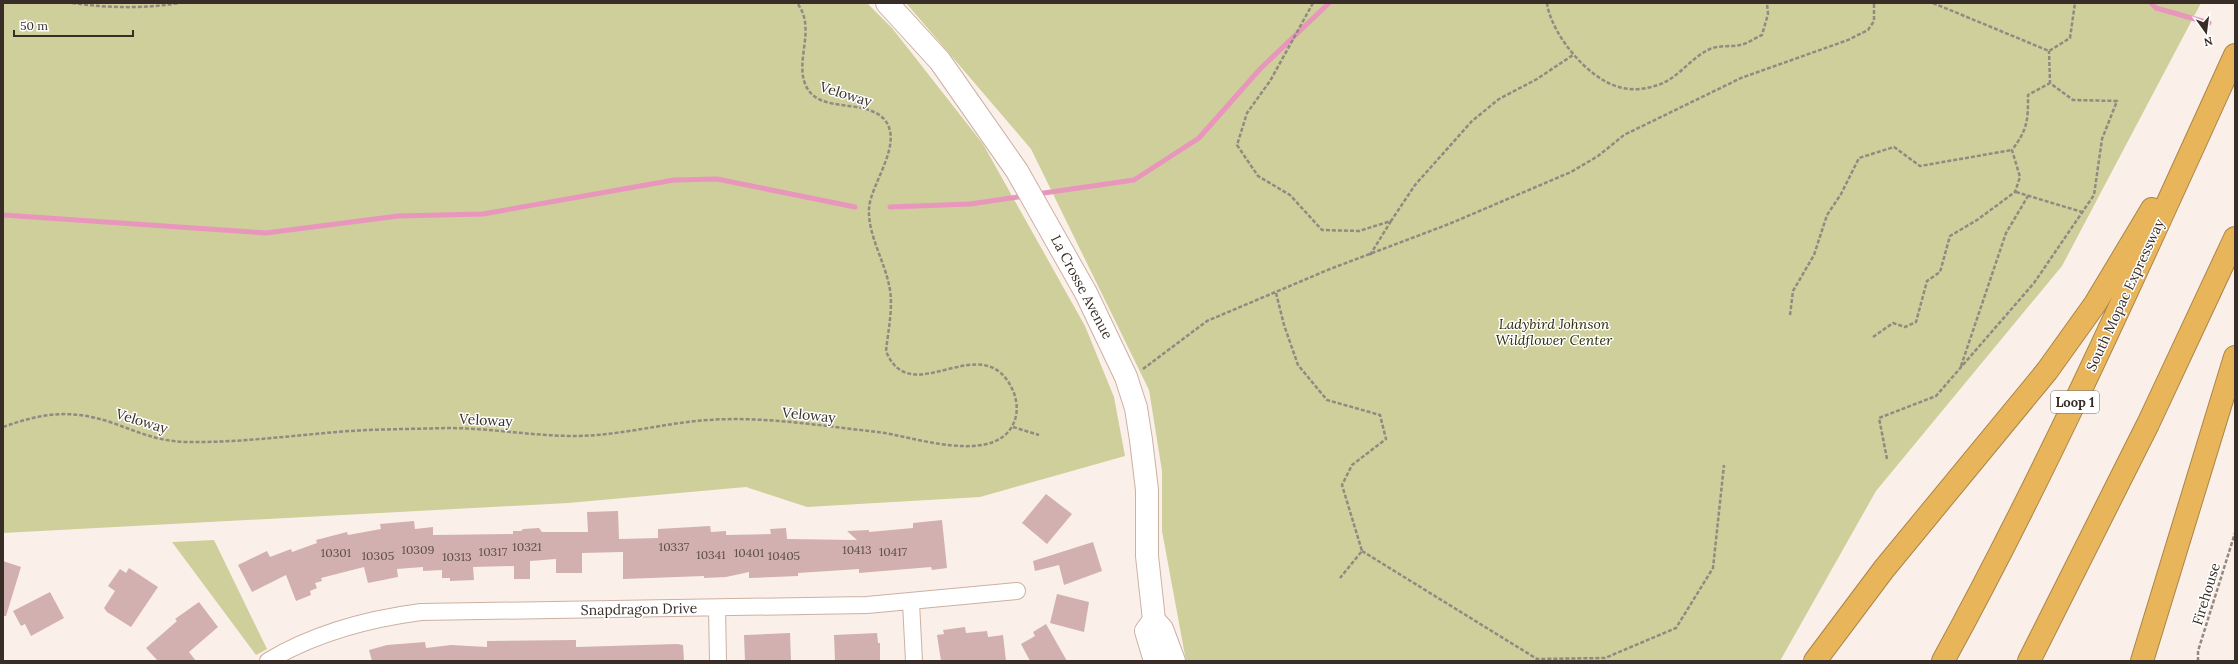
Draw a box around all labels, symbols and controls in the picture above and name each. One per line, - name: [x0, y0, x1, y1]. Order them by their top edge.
- scale bar: [14, 12, 133, 38]
- north arrow: [2186, 12, 2226, 52]
- text: 50 m: [20, 18, 48, 33]
- text: N: [2202, 34, 2214, 50]
- street label: Veloway: [817, 77, 875, 111]
- street label: South Mopac Expressway: [2082, 215, 2169, 374]
- street label: La Crosse Avenue: [1047, 232, 1117, 342]
- park label: Ladybird Johnson Wildflower Center: [1496, 315, 1613, 349]
- road number: Loop 1: [2051, 391, 2099, 413]
- street label: Veloway: [780, 403, 837, 427]
- street label: Veloway: [113, 404, 171, 438]
- street label: Veloway: [458, 410, 514, 430]
- house number: 10321: [512, 539, 542, 554]
- house number: 10337: [659, 539, 690, 554]
- house number: 10309: [402, 542, 435, 557]
- house number: 10413: [842, 542, 872, 557]
- house number: 10317: [479, 544, 508, 559]
- house number: 10417: [879, 544, 908, 559]
- house number: 10301: [321, 545, 351, 560]
- house number: 10401: [734, 545, 764, 560]
- house number: 10341: [696, 547, 726, 562]
- house number: 10305: [362, 548, 394, 563]
- house number: 10405: [768, 548, 800, 563]
- house number: 10313: [442, 549, 472, 564]
- street label: Firehouse: [2188, 560, 2224, 627]
- street label: Snapdragon Drive: [581, 599, 698, 619]

